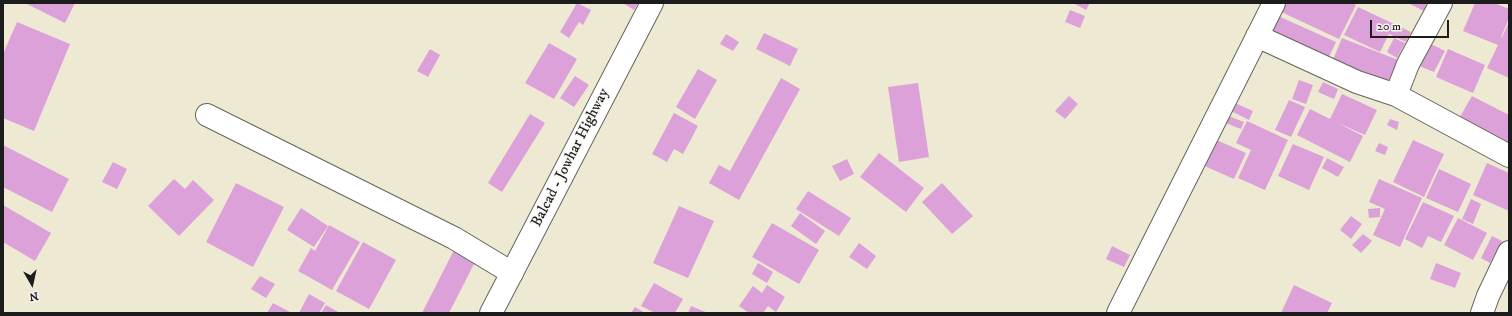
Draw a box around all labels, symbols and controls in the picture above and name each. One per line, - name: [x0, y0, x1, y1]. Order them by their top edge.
- scale bar: [1372, 12, 1451, 38]
- text: 20 m: [1377, 19, 1401, 34]
- street label: Balcad - Jowhar Highway: [528, 86, 614, 230]
- north arrow: [12, 264, 52, 304]
- text: N: [28, 288, 39, 303]

